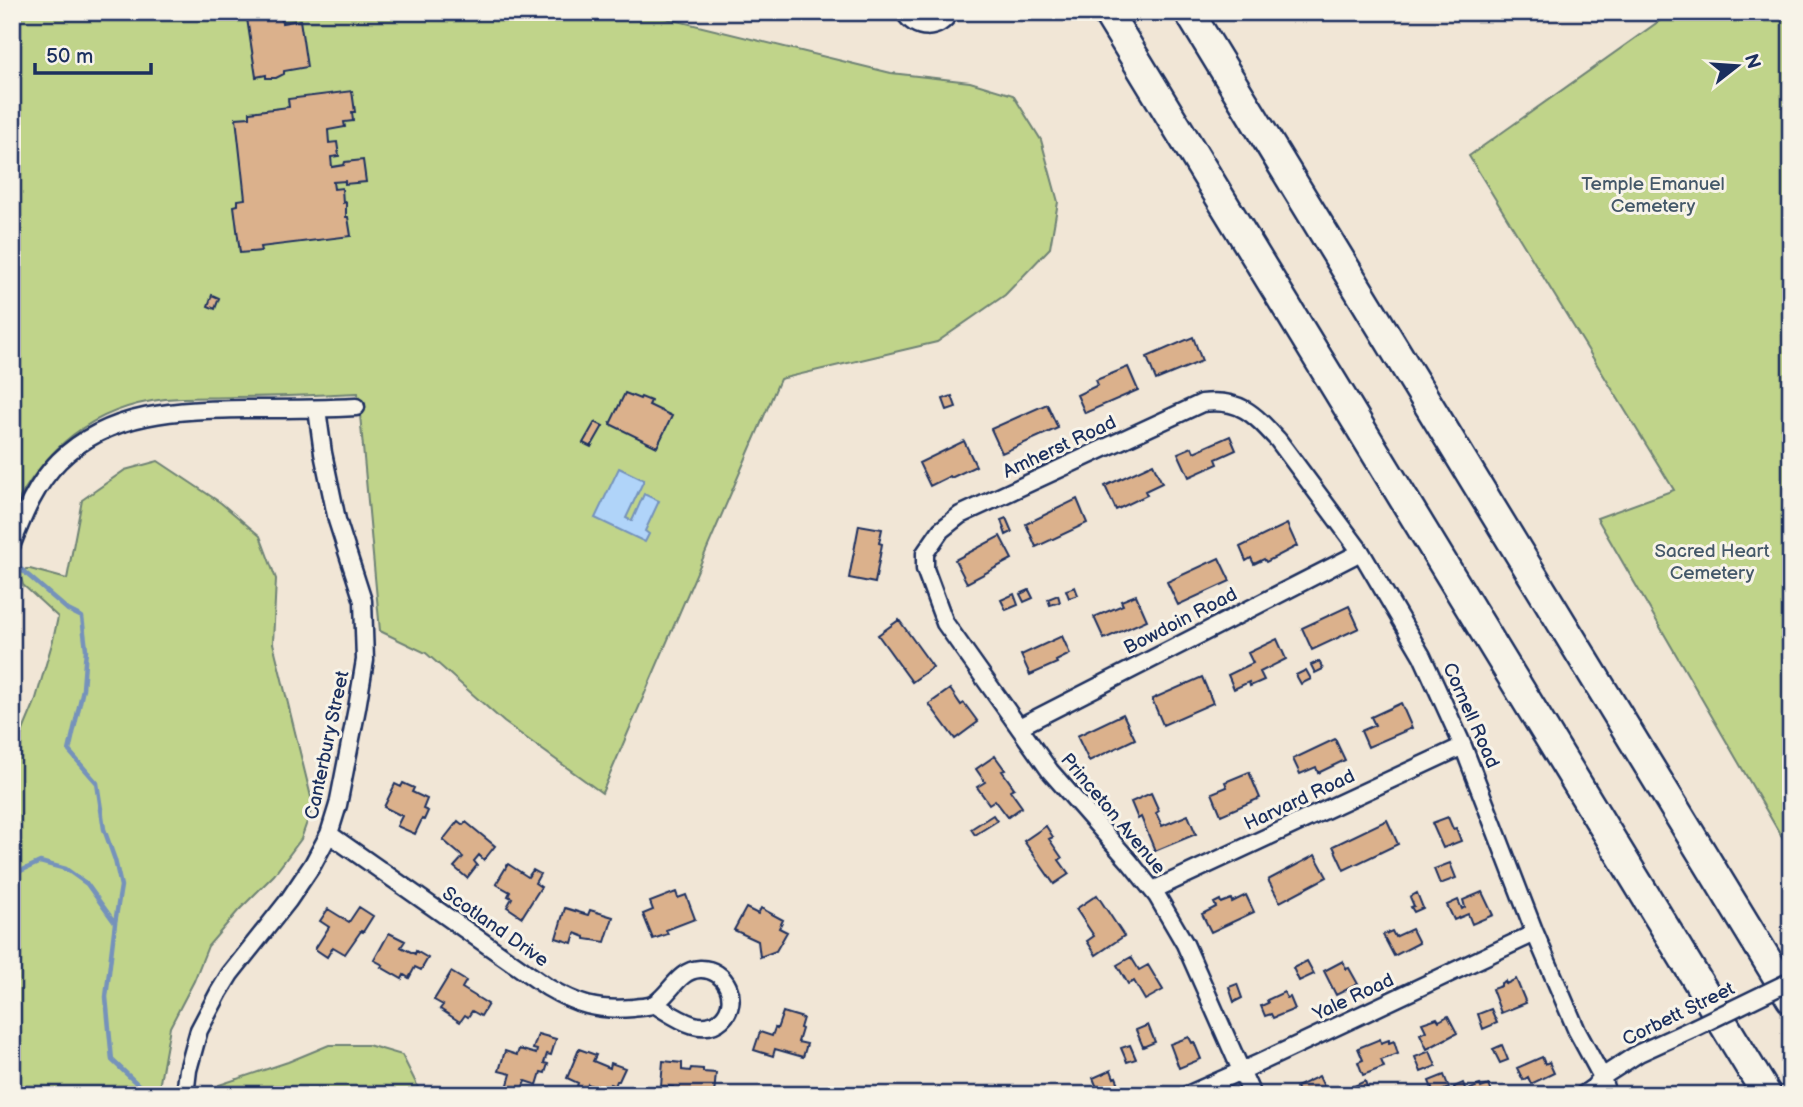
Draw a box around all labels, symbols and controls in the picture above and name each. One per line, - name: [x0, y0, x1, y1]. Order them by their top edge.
- scale bar: [35, 32, 150, 76]
- north arrow: [1702, 32, 1772, 102]
- text: 50 m: [46, 44, 93, 69]
- text: N: [1739, 51, 1765, 72]
- park label: Temple Emanuel Cemetery: [1581, 173, 1725, 218]
- street label: Amherst Road: [999, 411, 1120, 484]
- park label: Sacred Heart Cemetery: [1655, 540, 1770, 585]
- street label: Bowdoin Road: [1120, 583, 1241, 660]
- street label: Cornell Road: [1437, 659, 1504, 772]
- street label: Canterbury Street: [300, 669, 355, 822]
- street label: Princeton Avenue: [1056, 749, 1170, 879]
- street label: Harvard Road: [1241, 765, 1359, 836]
- street label: Scotland Drive: [438, 882, 553, 972]
- street label: Yale Road: [1309, 969, 1398, 1027]
- street label: Corbett Street: [1619, 977, 1739, 1051]

